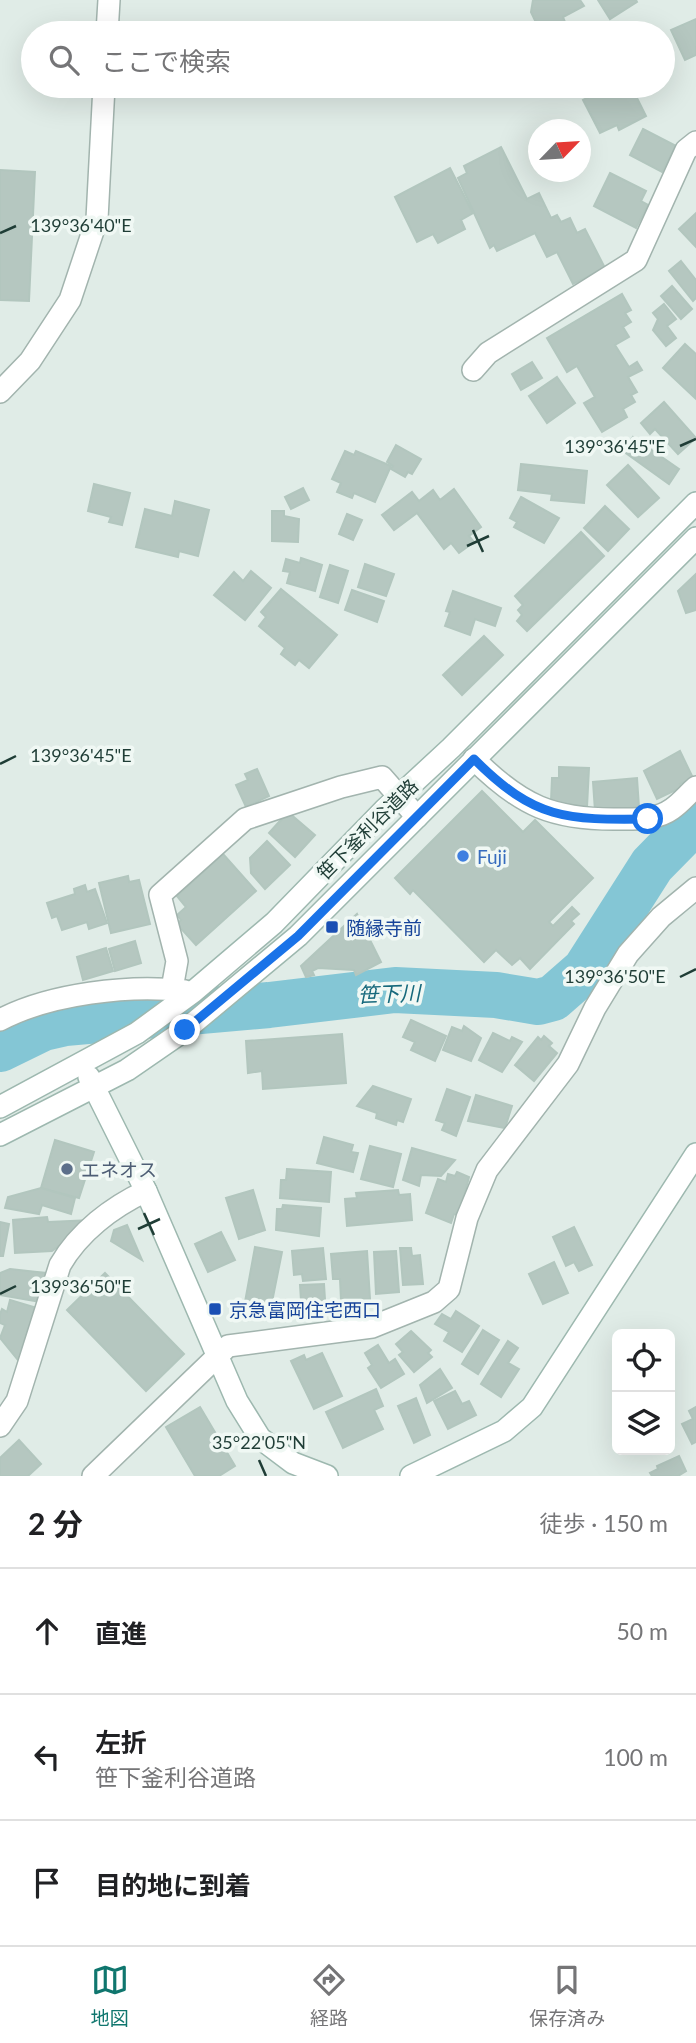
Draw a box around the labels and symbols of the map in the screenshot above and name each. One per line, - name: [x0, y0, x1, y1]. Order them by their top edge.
- north arrow: [528, 119, 591, 182]
- text: 139°36'40"E: [30, 214, 132, 236]
- text: 139°36'45"E: [564, 435, 666, 457]
- text: 139°36'45"E: [30, 744, 132, 766]
- street label: 笹下釜利谷道路: [312, 774, 422, 884]
- route start: [632, 803, 663, 834]
- place label: Fuji: [477, 845, 507, 868]
- marker: Fuji: [455, 848, 471, 864]
- place label: 随縁寺前: [346, 916, 422, 939]
- marker: 随縁寺前: [324, 919, 340, 935]
- text: 139°36'50"E: [564, 965, 666, 987]
- water label: 笹下川: [357, 979, 423, 1007]
- route end: [169, 1014, 200, 1045]
- place label: エネオス: [81, 1158, 157, 1181]
- marker: エネオス: [59, 1161, 75, 1177]
- text: 139°36'50"E: [30, 1275, 132, 1297]
- place label: 京急富岡住宅西口: [229, 1298, 381, 1321]
- marker: 京急富岡住宅西口: [207, 1301, 223, 1317]
- text: 35°22'05"N: [212, 1431, 306, 1453]

